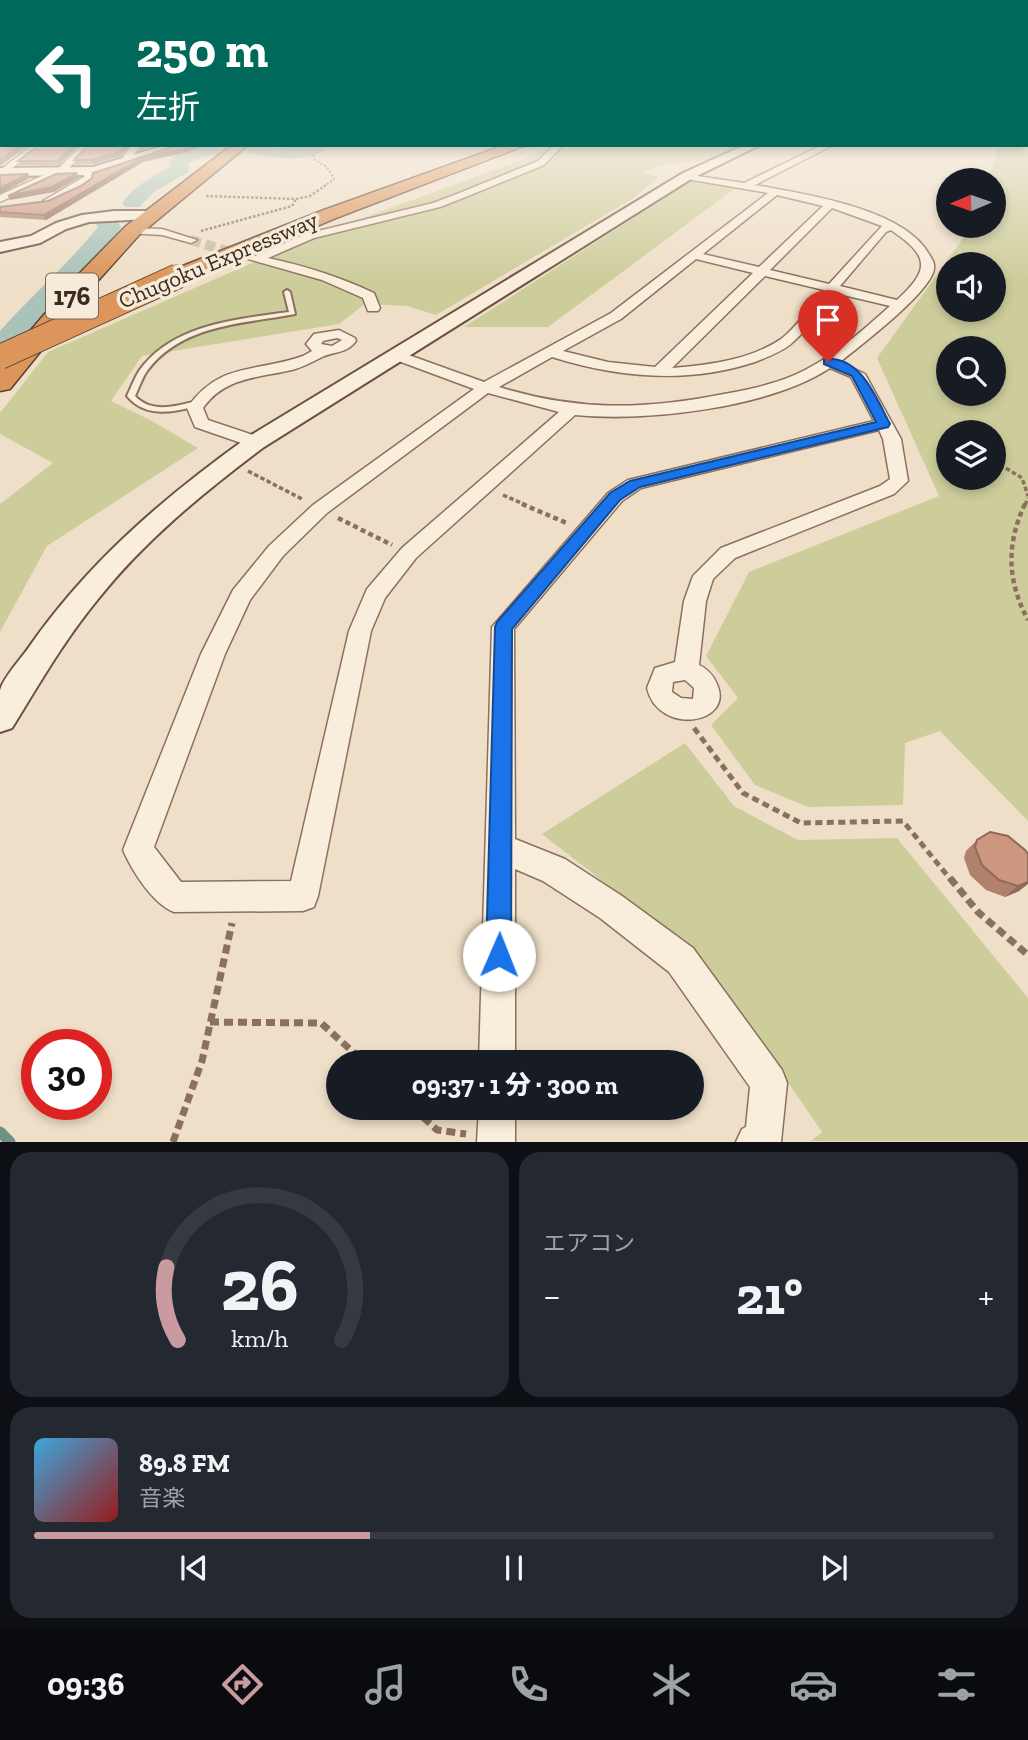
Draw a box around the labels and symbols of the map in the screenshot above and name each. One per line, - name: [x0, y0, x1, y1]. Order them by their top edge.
- north arrow: [936, 168, 1006, 238]
- street label: Chugoku Expressway: [114, 205, 322, 315]
- road number: 176: [46, 274, 98, 318]
- pin: [798, 290, 858, 362]
- position arrow: [462, 918, 536, 992]
- speed limit sign: 30: [21, 1029, 112, 1120]

